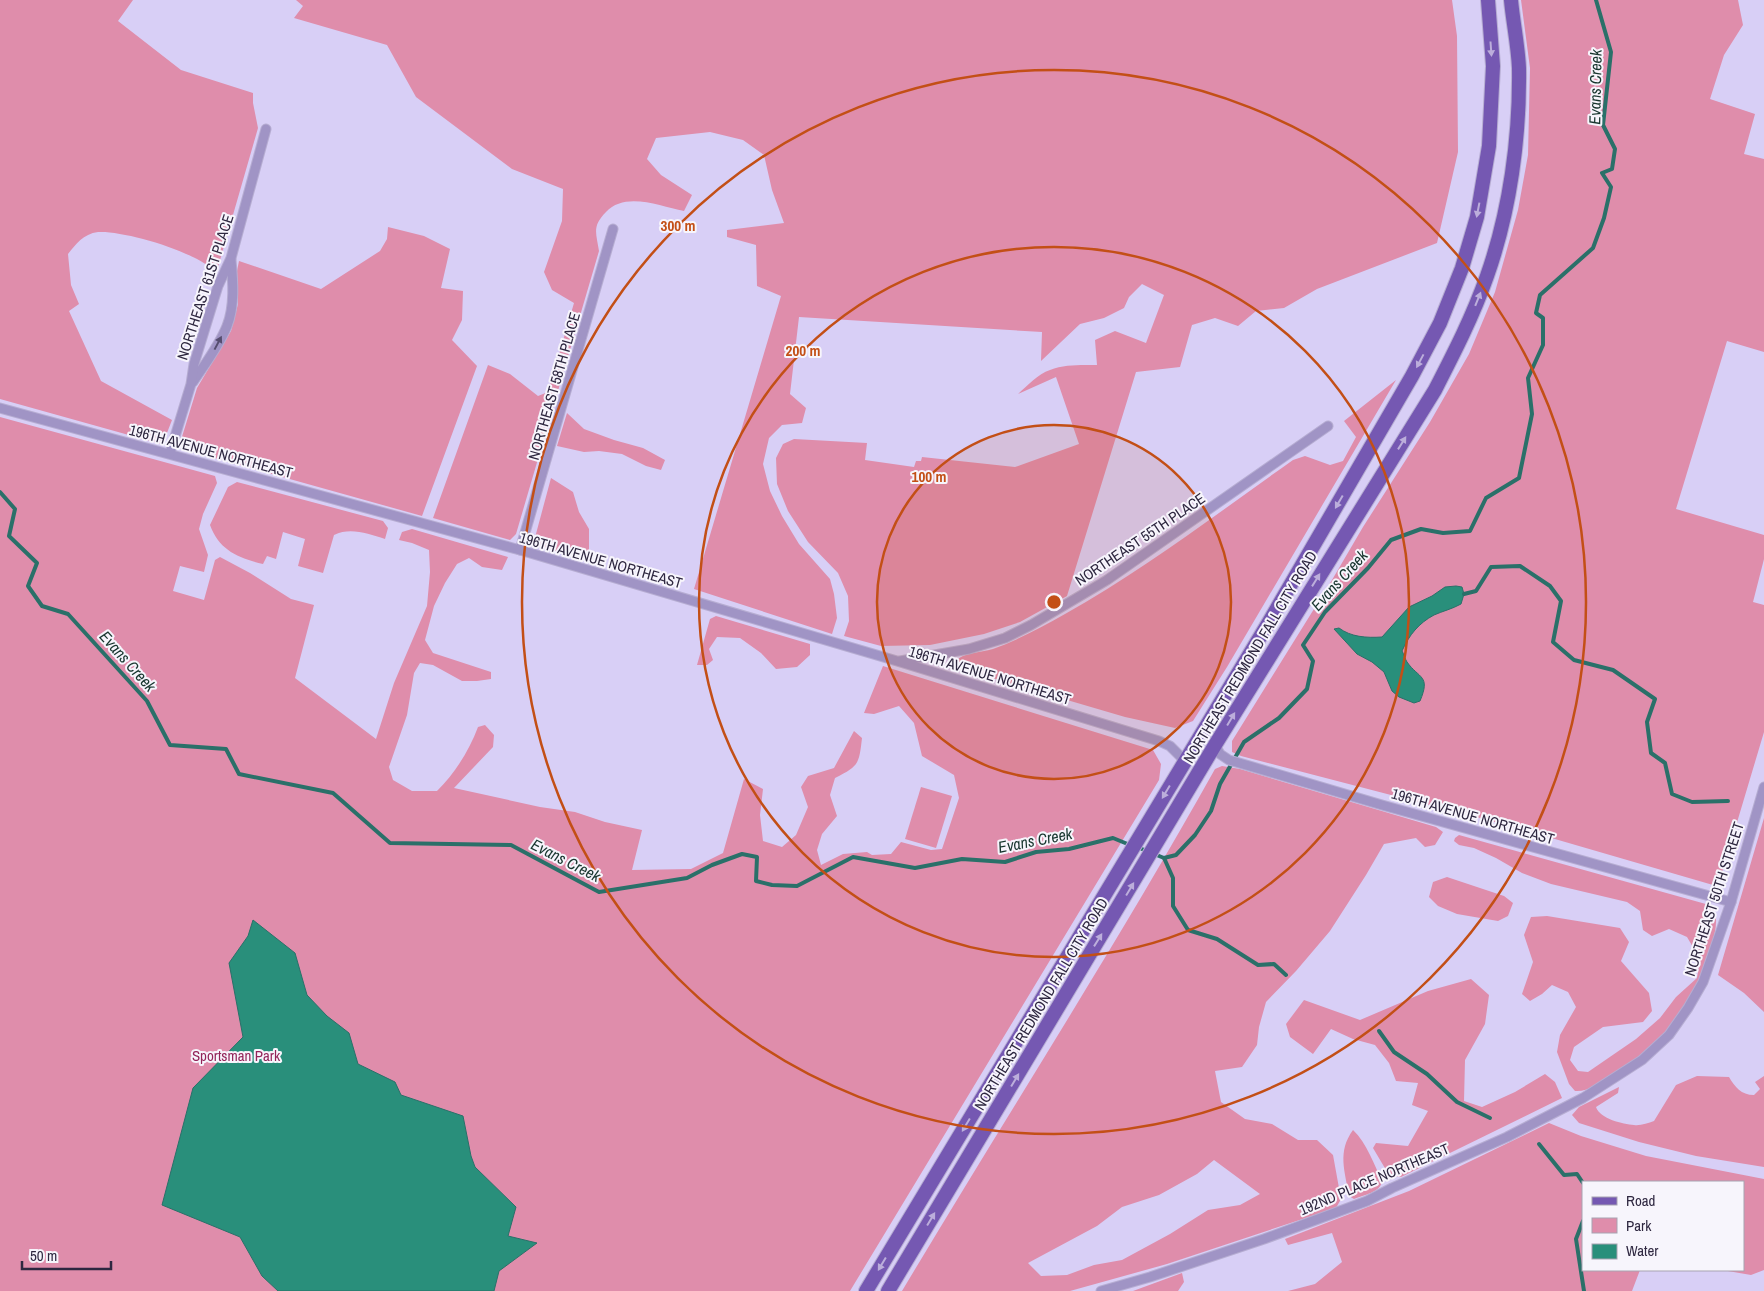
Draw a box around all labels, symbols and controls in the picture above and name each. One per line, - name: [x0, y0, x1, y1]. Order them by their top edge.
- one-way arrow: [1488, 41, 1496, 57]
- water label: Evans Creek: [1583, 49, 1607, 125]
- one-way arrow: [1473, 202, 1481, 218]
- street label: NORTHEAST 61ST PLACE: [172, 212, 238, 362]
- text: 300 m: [661, 215, 695, 236]
- one-way arrow: [1474, 292, 1482, 306]
- street label: NORTHEAST 58TH PLACE: [523, 310, 585, 462]
- one-way arrow: [214, 336, 222, 351]
- text: 200 m: [786, 340, 820, 361]
- one-way arrow: [1416, 354, 1424, 369]
- street label: 196TH AVENUE NORTHEAST: [127, 419, 296, 483]
- one-way arrow: [1397, 436, 1407, 449]
- text: 100 m: [912, 466, 946, 487]
- street label: NORTHEAST 55TH PLACE: [1071, 488, 1209, 590]
- one-way arrow: [1335, 496, 1344, 509]
- street label: 196TH AVENUE NORTHEAST: [517, 527, 685, 593]
- water label: Evans Creek: [1306, 544, 1373, 615]
- street label: NORTHEAST REDMOND FALL CITY ROAD: [1178, 547, 1322, 767]
- one-way arrow: [1311, 574, 1320, 587]
- centre of rings: [1045, 593, 1063, 611]
- water label: Evans Creek: [95, 626, 162, 697]
- street label: 196TH AVENUE NORTHEAST: [906, 640, 1074, 710]
- one-way arrow: [1226, 712, 1235, 725]
- street label: 196TH AVENUE NORTHEAST: [1389, 783, 1557, 849]
- one-way arrow: [1162, 786, 1171, 799]
- street label: NORTHEAST 50TH STREET: [1679, 819, 1749, 979]
- water label: Evans Creek: [996, 822, 1074, 858]
- water label: Evans Creek: [528, 833, 605, 887]
- one-way arrow: [1125, 882, 1134, 895]
- street label: NORTHEAST REDMOND FALL CITY ROAD: [969, 894, 1113, 1114]
- one-way arrow: [1094, 934, 1103, 947]
- park label: Sportsman Park: [192, 1045, 281, 1066]
- one-way arrow: [1010, 1073, 1019, 1086]
- one-way arrow: [962, 1119, 971, 1132]
- street label: 192ND PLACE NORTHEAST: [1296, 1138, 1453, 1220]
- legend: [1582, 1181, 1744, 1271]
- text: Road: [1626, 1190, 1655, 1211]
- one-way arrow: [927, 1213, 936, 1226]
- text: Park: [1626, 1215, 1652, 1236]
- scale bar: [22, 1238, 111, 1270]
- text: Water: [1626, 1240, 1658, 1261]
- text: 50 m: [30, 1245, 57, 1266]
- one-way arrow: [878, 1258, 887, 1271]

